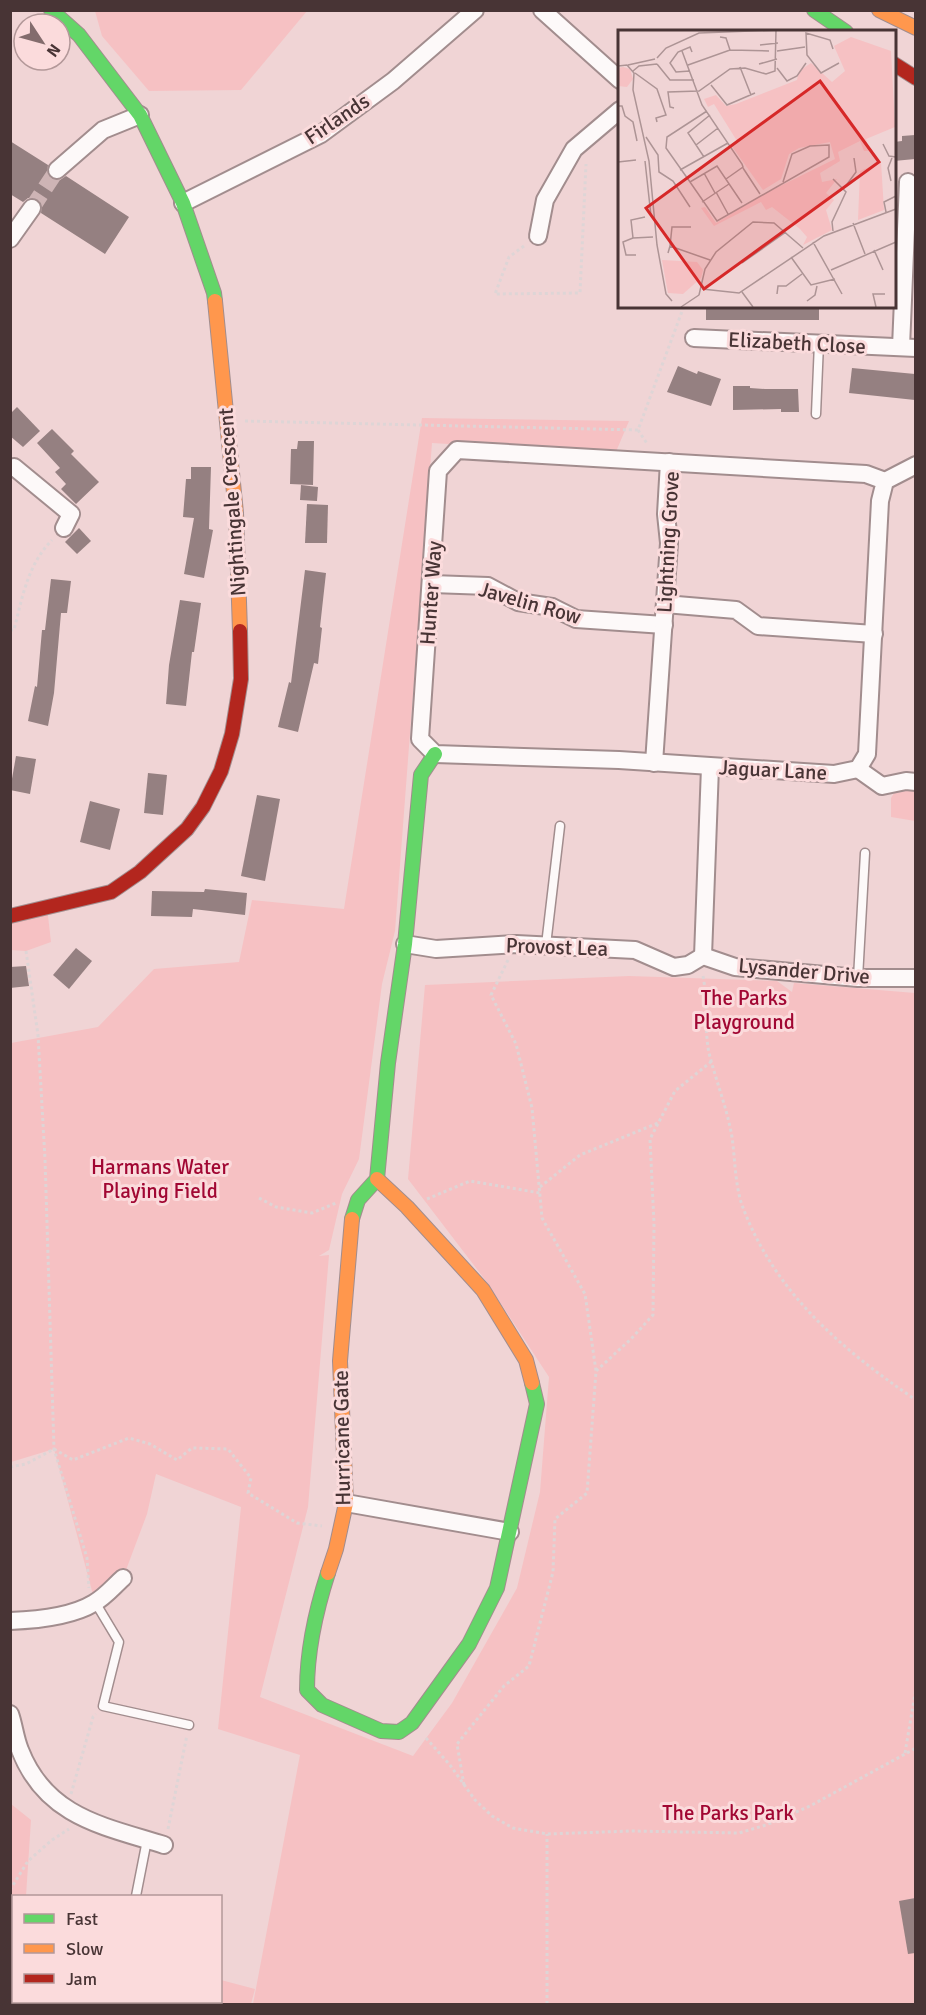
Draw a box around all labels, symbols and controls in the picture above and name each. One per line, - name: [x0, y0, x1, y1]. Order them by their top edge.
- north arrow: [12, 12, 72, 72]
- inset map: [618, 30, 896, 308]
- text: N: [42, 40, 65, 61]
- street label: Firlands: [299, 88, 375, 150]
- street label: Elizabeth Close: [727, 326, 867, 360]
- street label: Nightingale Crescent: [212, 407, 252, 597]
- street label: Lightning Grove: [651, 471, 685, 613]
- street label: Hunter Way: [414, 540, 448, 646]
- street label: Javelin Row: [476, 576, 584, 630]
- street label: Jaguar Lane: [718, 754, 828, 786]
- street label: Provost Lea: [505, 932, 609, 962]
- street label: Lysander Drive: [737, 952, 871, 990]
- park label: The Parks Playground: [693, 985, 795, 1035]
- park label: Harmans Water Playing Field: [91, 1154, 229, 1204]
- street label: Hurricane Gate: [328, 1370, 356, 1506]
- park label: The Parks Park: [662, 1800, 794, 1826]
- legend: [12, 1895, 222, 2003]
- text: Fast: [66, 1908, 98, 1930]
- text: Slow: [66, 1938, 103, 1960]
- text: Jam: [66, 1968, 97, 1990]

